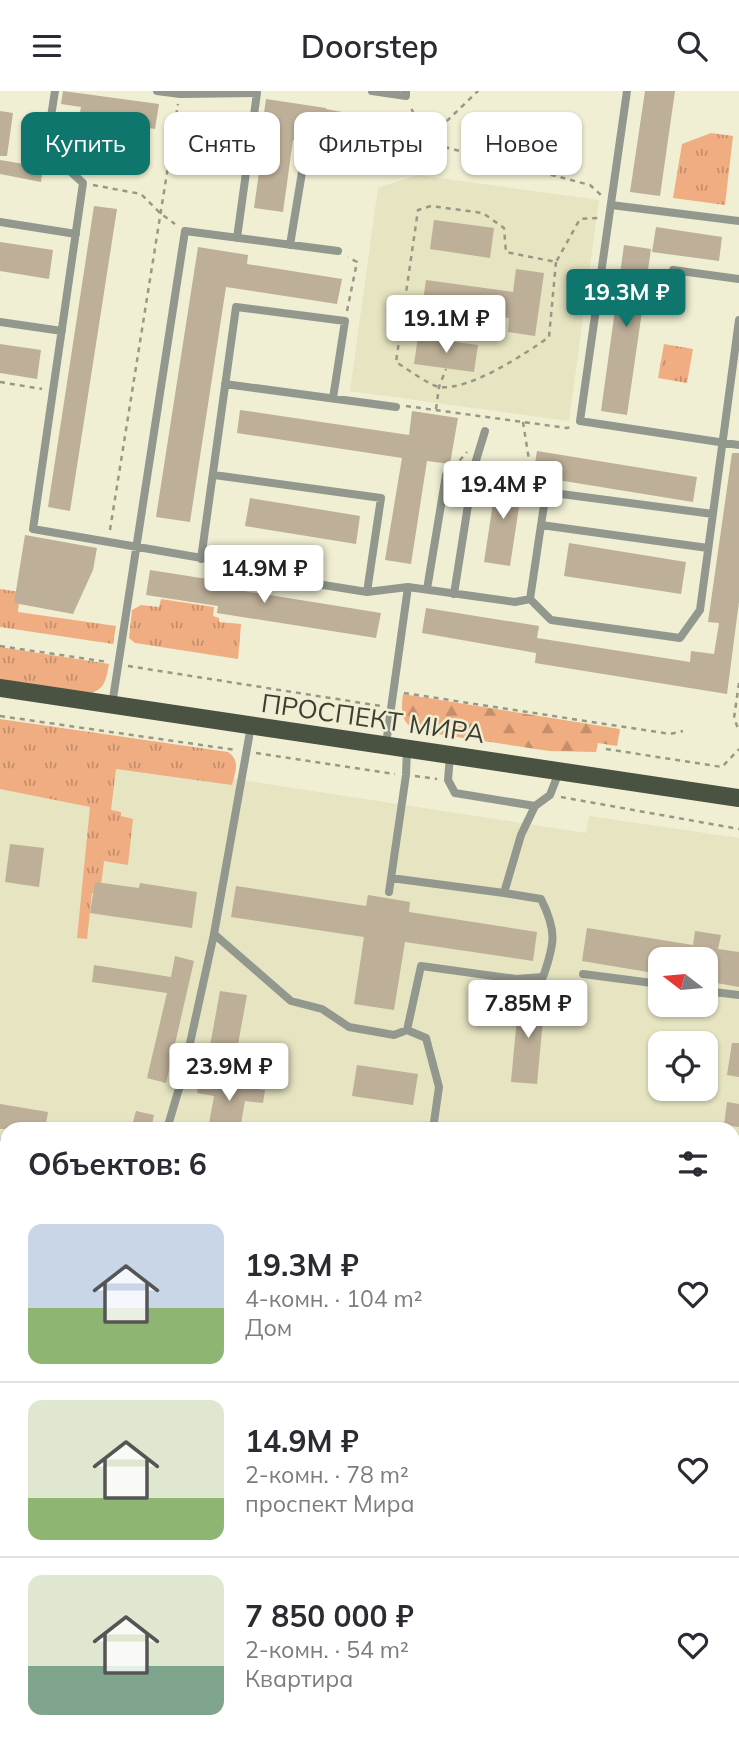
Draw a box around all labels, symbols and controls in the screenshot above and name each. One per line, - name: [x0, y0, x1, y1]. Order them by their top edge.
- text: Doorstep: [301, 26, 438, 66]
- icon: menu: [28, 27, 66, 65]
- icon: search: [673, 27, 711, 65]
- chip: Купить: [21, 112, 150, 175]
- chip: Снять: [164, 112, 280, 175]
- chip: Фильтры: [294, 112, 447, 175]
- chip: Новое: [461, 112, 582, 175]
- pin: 19.3M ₽: [561, 269, 691, 329]
- text: 19.3M ₽: [582, 277, 670, 306]
- pin: 19.1M ₽: [381, 295, 511, 355]
- text: 19.1M ₽: [402, 303, 490, 332]
- pin: 19.4M ₽: [438, 461, 568, 521]
- text: 19.4M ₽: [459, 469, 547, 498]
- pin: 14.9M ₽: [199, 545, 329, 605]
- text: 14.9M ₽: [220, 553, 308, 582]
- street label: ПРОСПЕКТ МИРА: [259, 686, 487, 750]
- north arrow: [648, 947, 718, 1017]
- map controls: [648, 947, 718, 1101]
- pin: 7.85M ₽: [463, 981, 593, 1040]
- text: 7.85M ₽: [484, 988, 572, 1017]
- button: locate: [648, 1031, 718, 1101]
- pin: 23.9M ₽: [164, 1044, 294, 1103]
- text: 23.9M ₽: [185, 1051, 273, 1080]
- text: Объектов: 6: [28, 1145, 207, 1183]
- icon: filters: [674, 1145, 712, 1183]
- text: 19.3M ₽: [245, 1246, 359, 1284]
- icon: home: [84, 1252, 168, 1336]
- icon: heart: [674, 1275, 712, 1313]
- text: 4-комн. · 104 m²: [245, 1284, 423, 1313]
- text: Дом: [245, 1313, 292, 1342]
- text: 14.9M ₽: [245, 1422, 359, 1460]
- icon: home: [84, 1428, 168, 1512]
- icon: heart: [674, 1451, 712, 1489]
- text: 2-комн. · 78 m²: [245, 1460, 409, 1489]
- text: проспект Мира: [245, 1489, 414, 1518]
- text: 7 850 000 ₽: [245, 1597, 414, 1635]
- icon: home: [84, 1603, 168, 1687]
- icon: heart: [674, 1626, 712, 1664]
- text: 2-комн. · 54 m²: [245, 1635, 409, 1664]
- text: Квартира: [245, 1664, 353, 1693]

